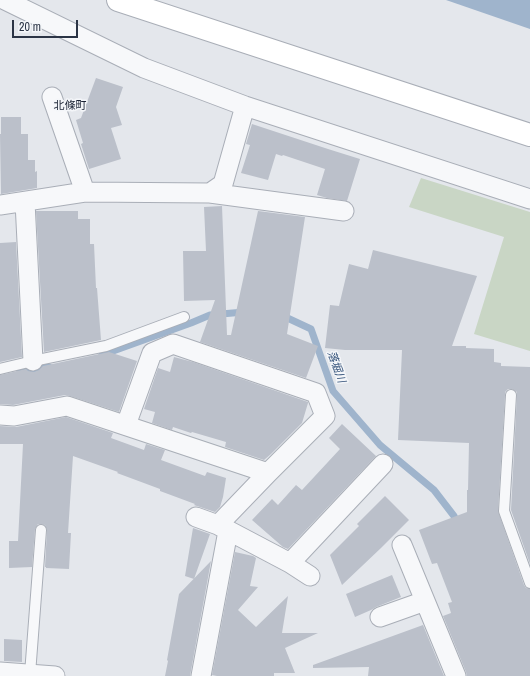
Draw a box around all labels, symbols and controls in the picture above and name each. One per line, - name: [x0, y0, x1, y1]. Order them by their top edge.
- scale bar: [14, 12, 80, 38]
- text: 20 m: [19, 19, 41, 35]
- district label: 北條町: [54, 99, 86, 113]
- water label: 落堀川: [324, 349, 348, 385]

